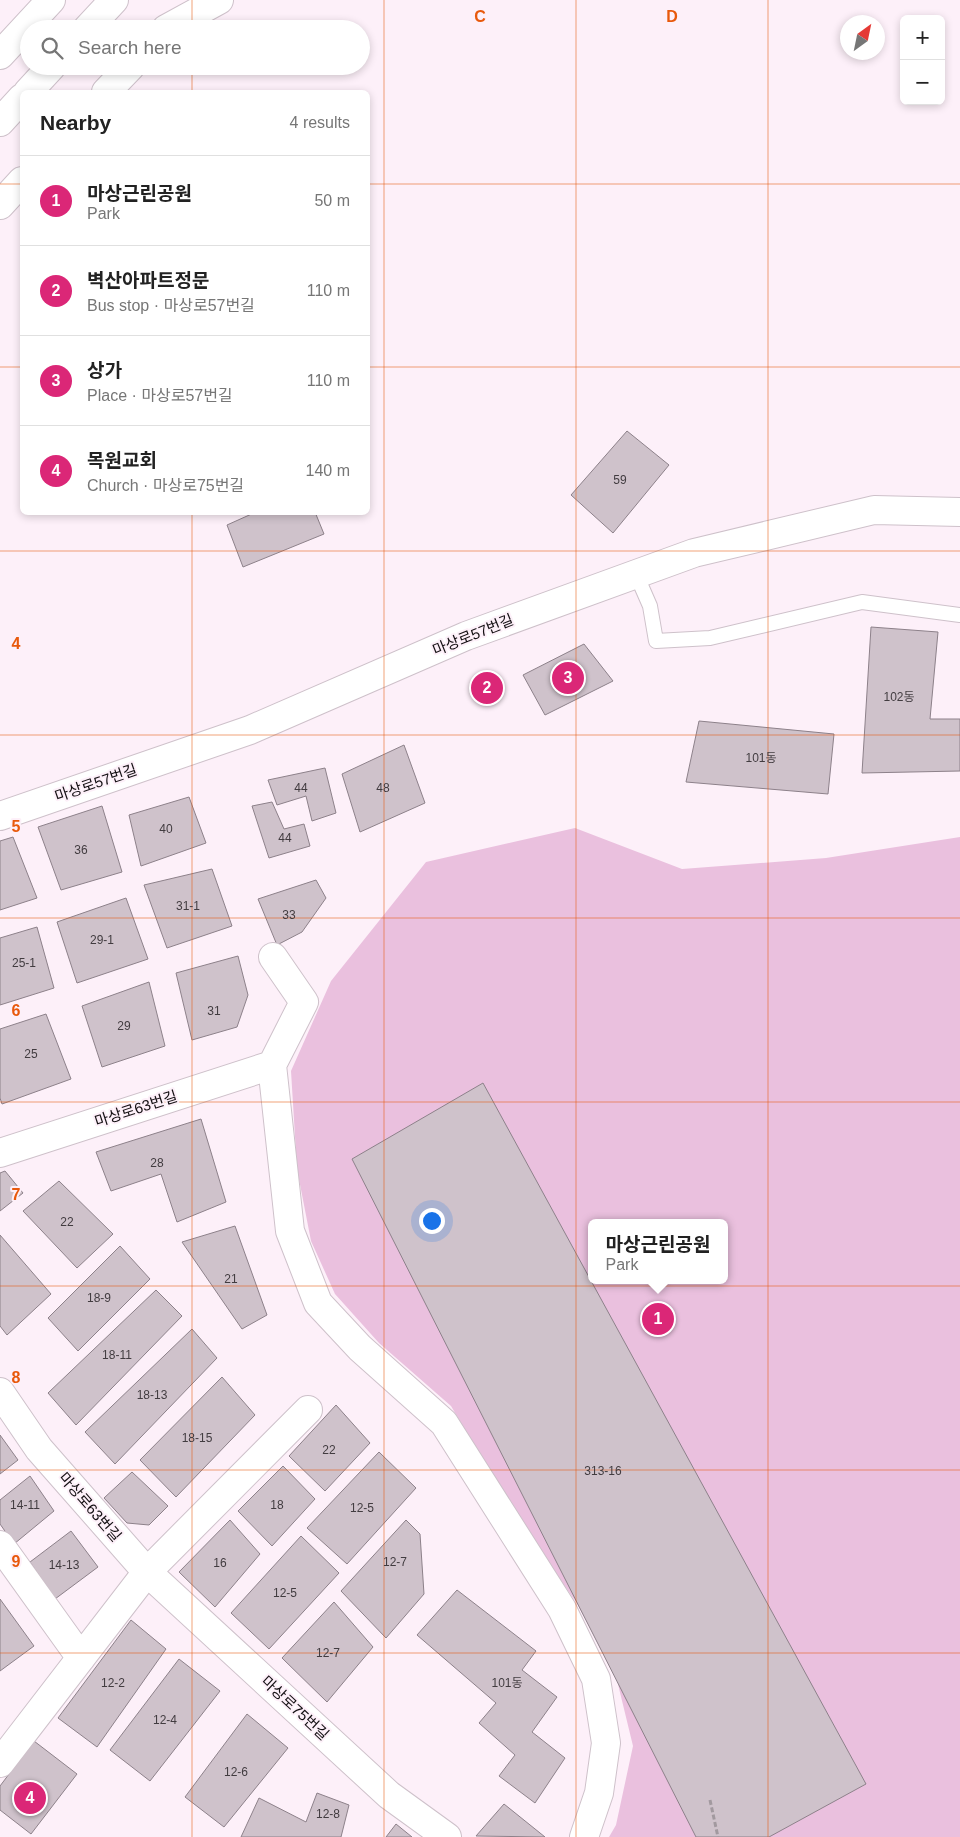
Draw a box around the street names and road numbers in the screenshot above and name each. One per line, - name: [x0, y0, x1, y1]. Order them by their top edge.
- street label: 마상로57번길: [430, 611, 516, 658]
- street label: 마상로57번길: [53, 761, 139, 805]
- street label: 마상로63번길: [92, 1087, 179, 1130]
- street label: 마상로63번길: [56, 1469, 125, 1545]
- street label: 마상로75번길: [258, 1672, 332, 1743]

